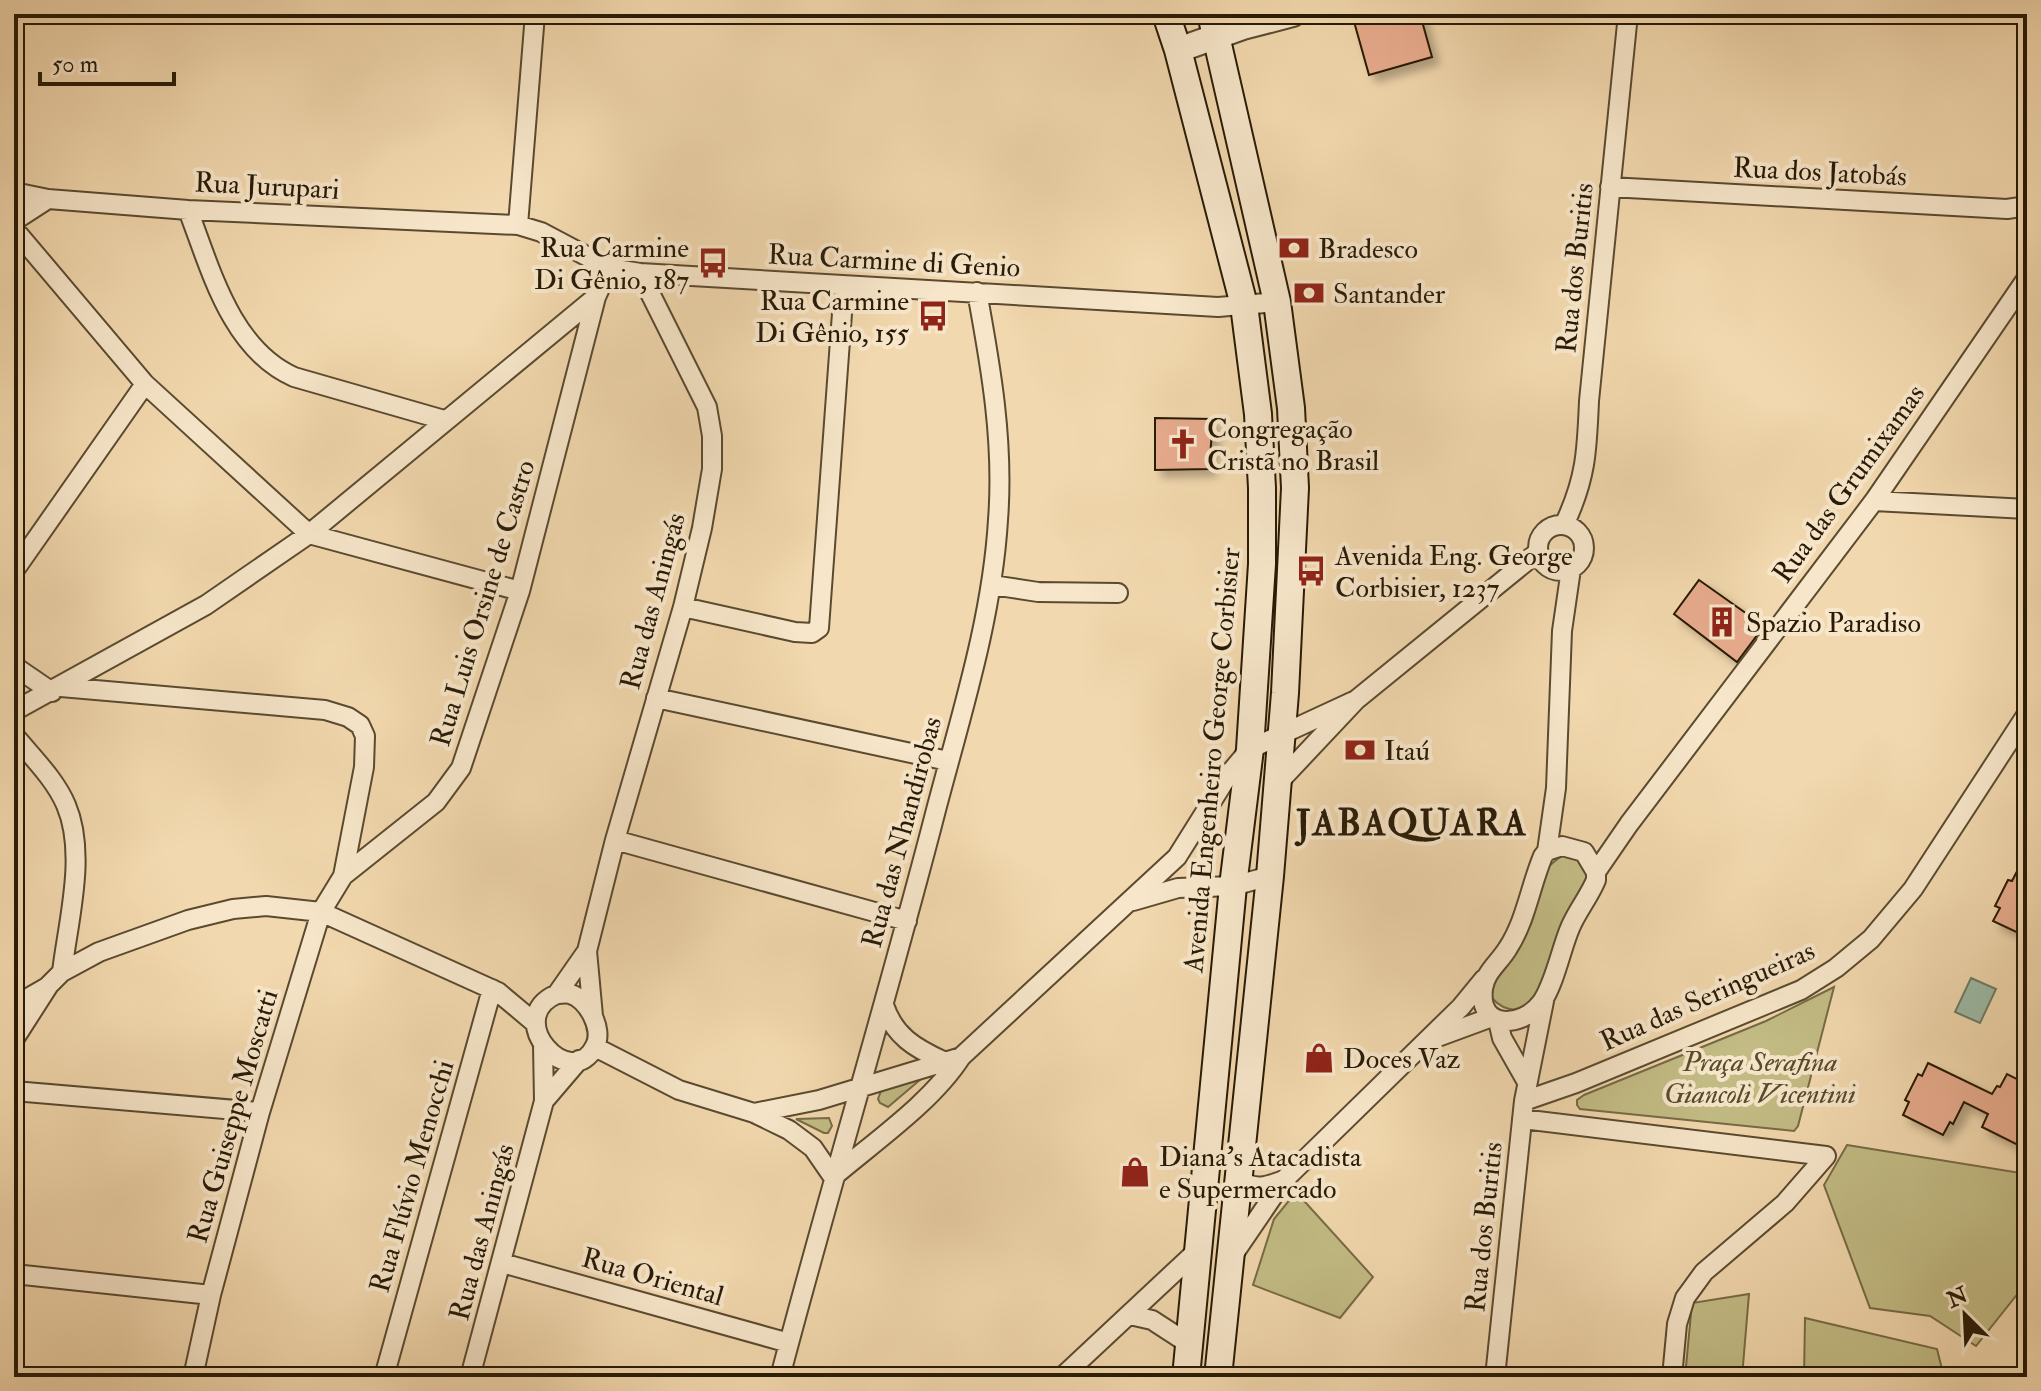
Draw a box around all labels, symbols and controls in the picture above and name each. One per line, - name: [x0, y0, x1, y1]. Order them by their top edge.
- scale bar: [40, 36, 174, 86]
- text: 50 m: [52, 49, 99, 80]
- street label: Rua dos Jatobás: [1732, 150, 1908, 195]
- street label: Rua Jurupari: [193, 165, 340, 208]
- street label: Rua dos Buritis: [1549, 181, 1602, 355]
- place label: Rua Carmine Di Gênio, 187: [534, 231, 689, 298]
- bank icon: Bradesco: [1277, 231, 1311, 265]
- place label: Bradesco: [1318, 232, 1418, 267]
- street label: Rua Carmine di Genio: [767, 237, 1021, 286]
- bus stop icon: Rua Carmine Di Gênio, 187: [696, 246, 730, 280]
- bank icon: Santander: [1292, 276, 1326, 310]
- place label: Santander: [1333, 277, 1446, 312]
- place label: Rua Carmine Di Gênio, 155: [755, 284, 910, 351]
- bus stop icon: Rua Carmine Di Gênio, 155: [916, 299, 950, 333]
- street label: Rua das Grumixamas: [1765, 378, 1933, 590]
- place label: Congregação Cristã no Brasil: [1207, 412, 1379, 479]
- church icon: Congregação Cristã no Brasil: [1166, 427, 1200, 461]
- street label: Rua Luis Orsine de Castro: [423, 456, 544, 751]
- street label: Rua das Aningás: [613, 509, 694, 694]
- place label: Avenida Eng. George Corbisier, 1237: [1334, 539, 1573, 606]
- street label: Avenida Engenheiro George Corbisier: [1176, 546, 1249, 975]
- bus stop icon: Avenida Eng. George Corbisier, 1237: [1294, 554, 1328, 588]
- building icon: Spazio Paradiso: [1705, 605, 1739, 639]
- place label: Spazio Paradiso: [1746, 606, 1921, 641]
- street label: Rua das Nhandirobas: [855, 713, 950, 952]
- bank icon: Itaú: [1343, 733, 1377, 767]
- place label: Itaú: [1384, 734, 1430, 769]
- district label: JABAQUARA: [1294, 801, 1528, 847]
- street label: Rua das Seringueiras: [1595, 933, 1820, 1059]
- street label: Rua Guiseppe Moscatti: [180, 985, 286, 1247]
- shop icon: Doces Vaz: [1302, 1041, 1336, 1075]
- place label: Doces Vaz: [1343, 1042, 1461, 1077]
- park label: Praça Serafina Giancoli Vicentini: [1664, 1045, 1856, 1112]
- street label: Rua Flúvio Menocchi: [363, 1056, 462, 1297]
- street label: Rua das Aningás: [442, 1140, 523, 1325]
- place label: Diana's Atacadista e Supermercado: [1159, 1140, 1362, 1207]
- street label: Rua dos Buritis: [1458, 1140, 1511, 1314]
- shop icon: Diana's Atacadista e Supermercado: [1118, 1155, 1152, 1189]
- street label: Rua Oriental: [578, 1241, 728, 1314]
- north arrow: [1925, 1275, 2005, 1355]
- text: N: [1942, 1281, 1972, 1315]

